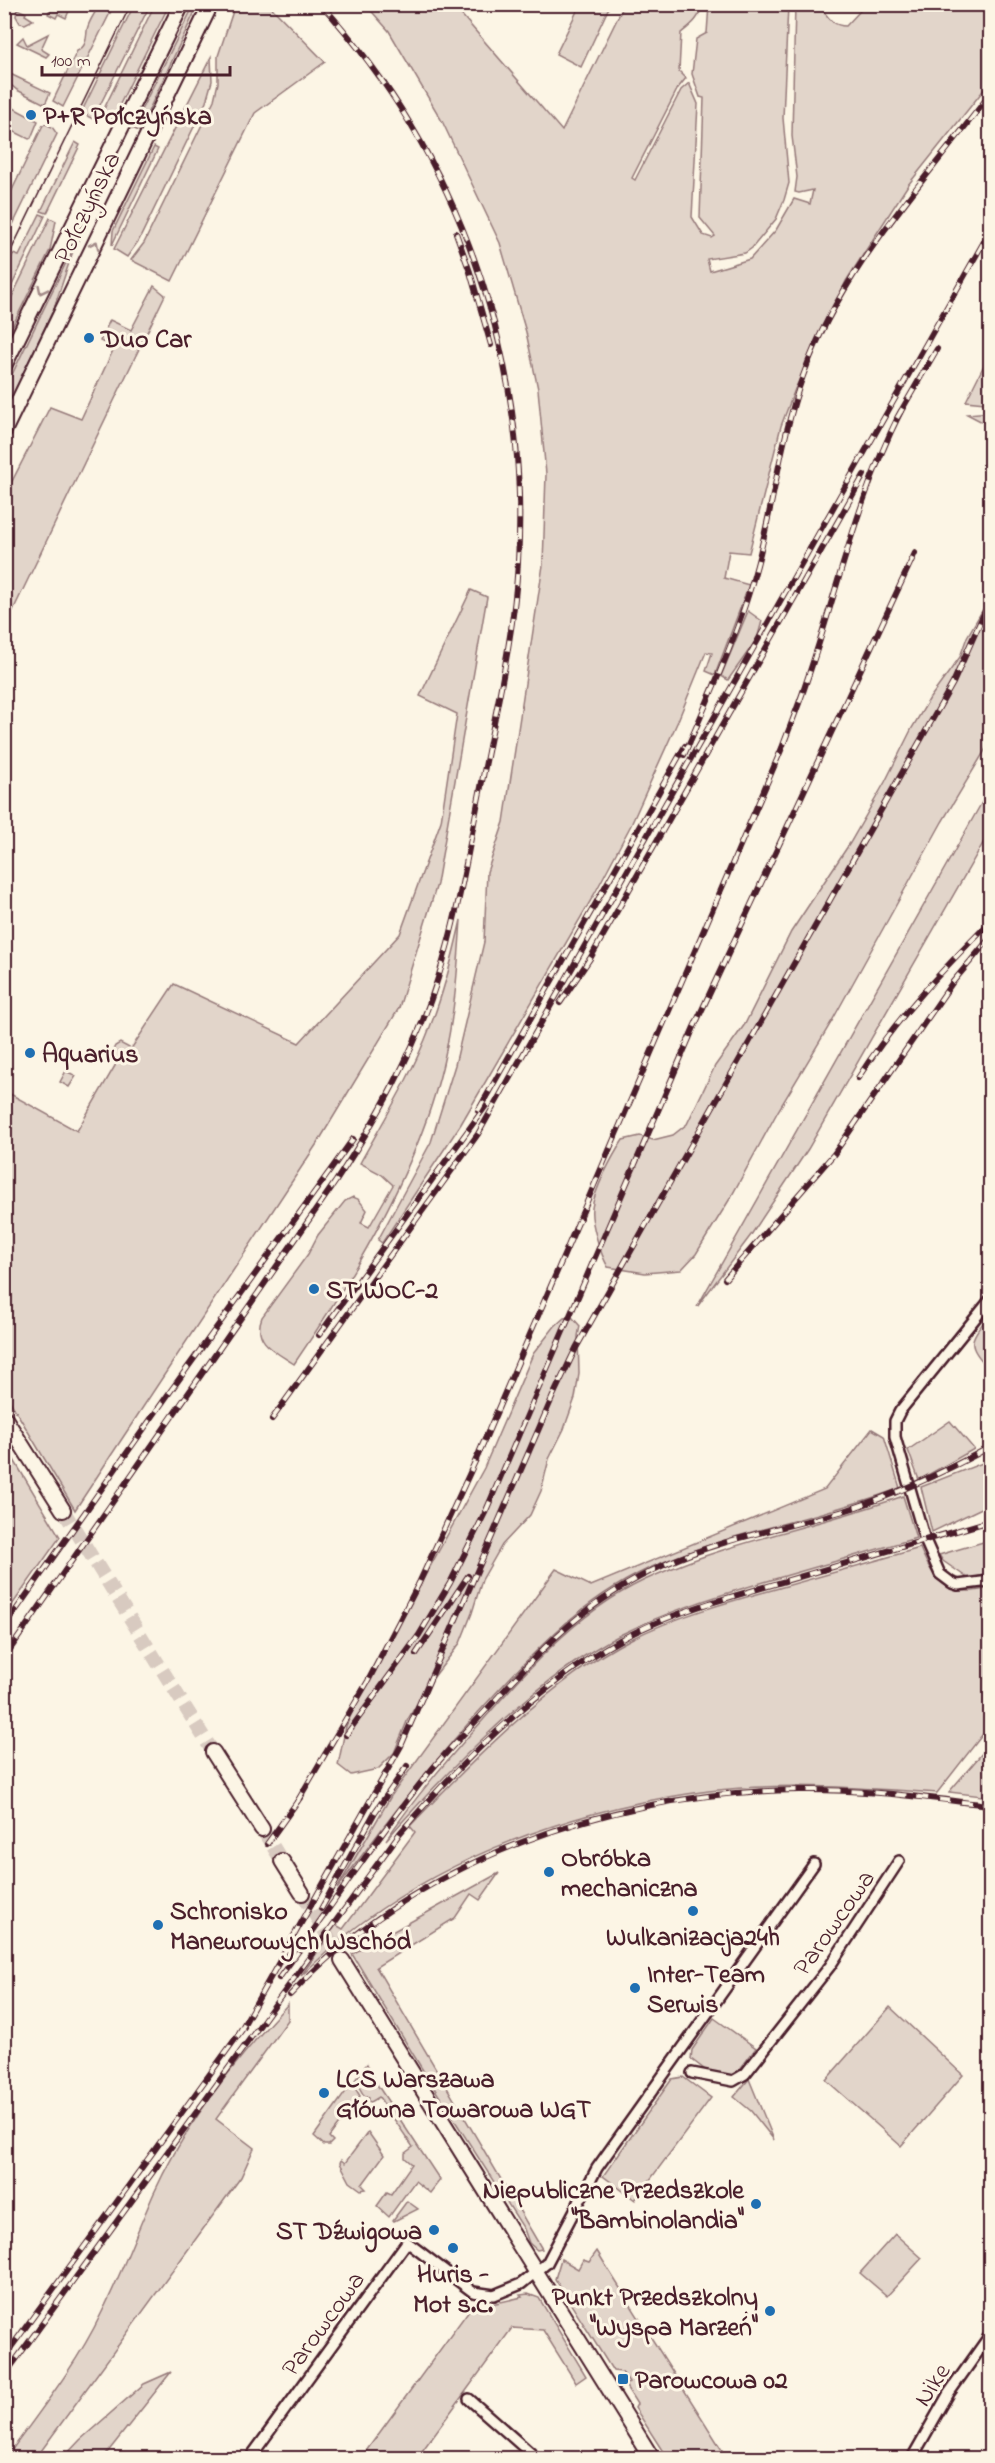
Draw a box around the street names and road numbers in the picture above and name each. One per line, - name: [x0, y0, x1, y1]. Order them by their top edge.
- street label: Połczyńska: [45, 146, 132, 271]
- street label: Parowcowa: [785, 1863, 886, 1985]
- street label: Parowcowa: [273, 2264, 376, 2385]
- street label: Nike: [905, 2356, 962, 2415]

